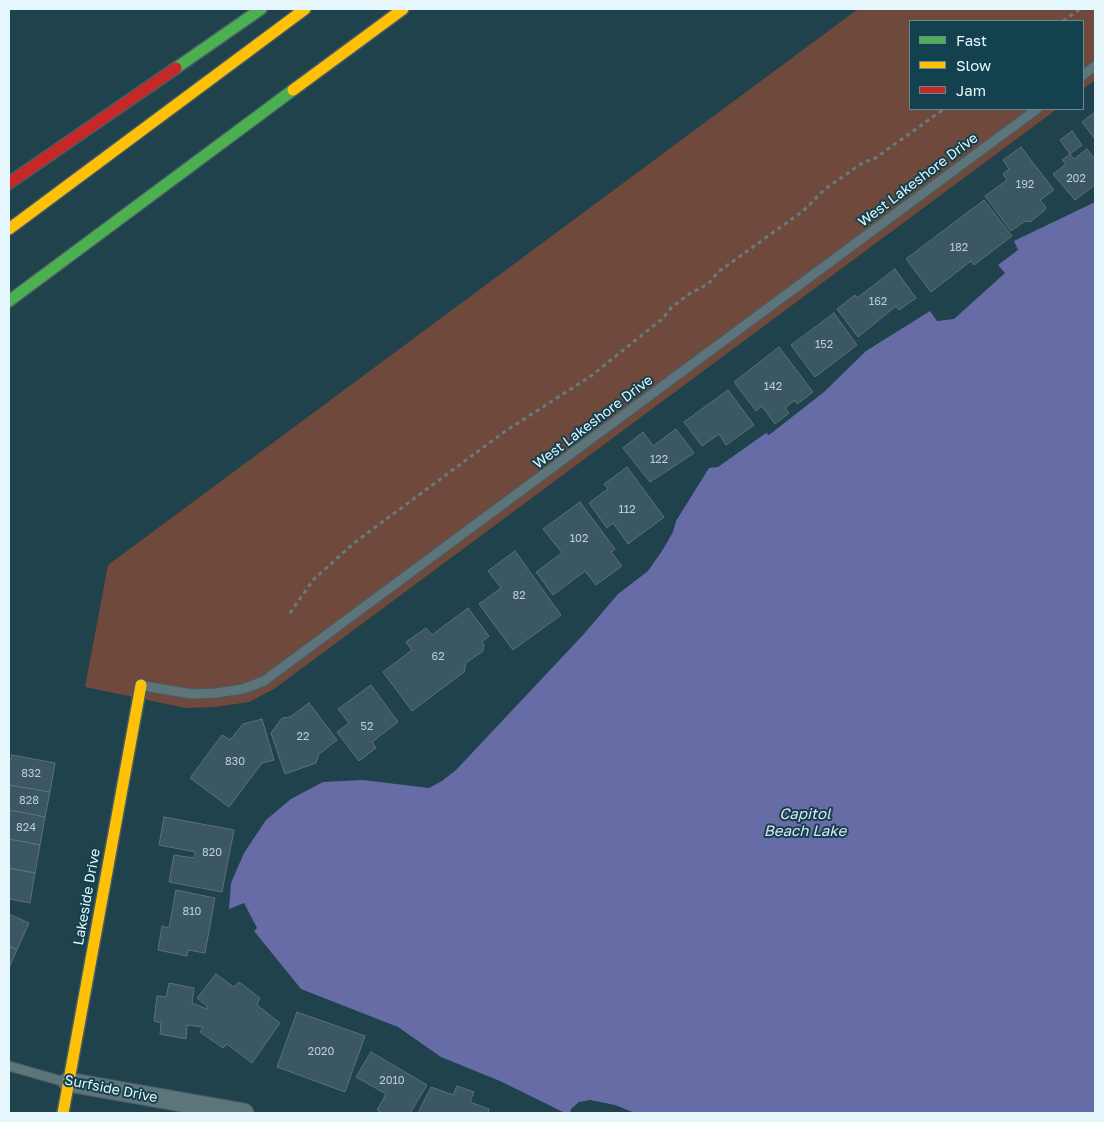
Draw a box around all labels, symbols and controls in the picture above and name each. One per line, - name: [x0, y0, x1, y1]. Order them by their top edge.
- legend: [909, 20, 1084, 110]
- text: Fast: [956, 31, 987, 49]
- text: Slow: [956, 56, 991, 74]
- text: Jam: [956, 81, 986, 99]
- street label: West Lakeshore Drive: [855, 130, 981, 230]
- house number: 202: [1066, 172, 1086, 186]
- house number: 192: [1016, 178, 1034, 192]
- house number: 182: [950, 241, 968, 255]
- house number: 162: [869, 295, 887, 309]
- house number: 152: [815, 338, 833, 352]
- street label: West Lakeshore Drive: [530, 372, 656, 472]
- house number: 142: [764, 380, 782, 394]
- house number: 122: [650, 453, 668, 467]
- house number: 112: [618, 503, 636, 517]
- house number: 102: [570, 532, 588, 546]
- house number: 82: [512, 589, 526, 603]
- house number: 62: [431, 650, 445, 664]
- house number: 52: [361, 720, 373, 734]
- house number: 22: [297, 730, 309, 744]
- house number: 830: [225, 755, 245, 769]
- house number: 832: [21, 767, 41, 781]
- house number: 828: [19, 794, 39, 808]
- water label: Capitol Beach Lake: [764, 805, 846, 840]
- house number: 824: [16, 821, 36, 835]
- house number: 820: [202, 846, 222, 860]
- street label: Lakeside Drive: [70, 847, 104, 947]
- house number: 810: [183, 905, 201, 919]
- house number: 2020: [308, 1045, 334, 1059]
- street label: Surfside Drive: [63, 1072, 159, 1106]
- house number: 2010: [379, 1074, 405, 1088]

